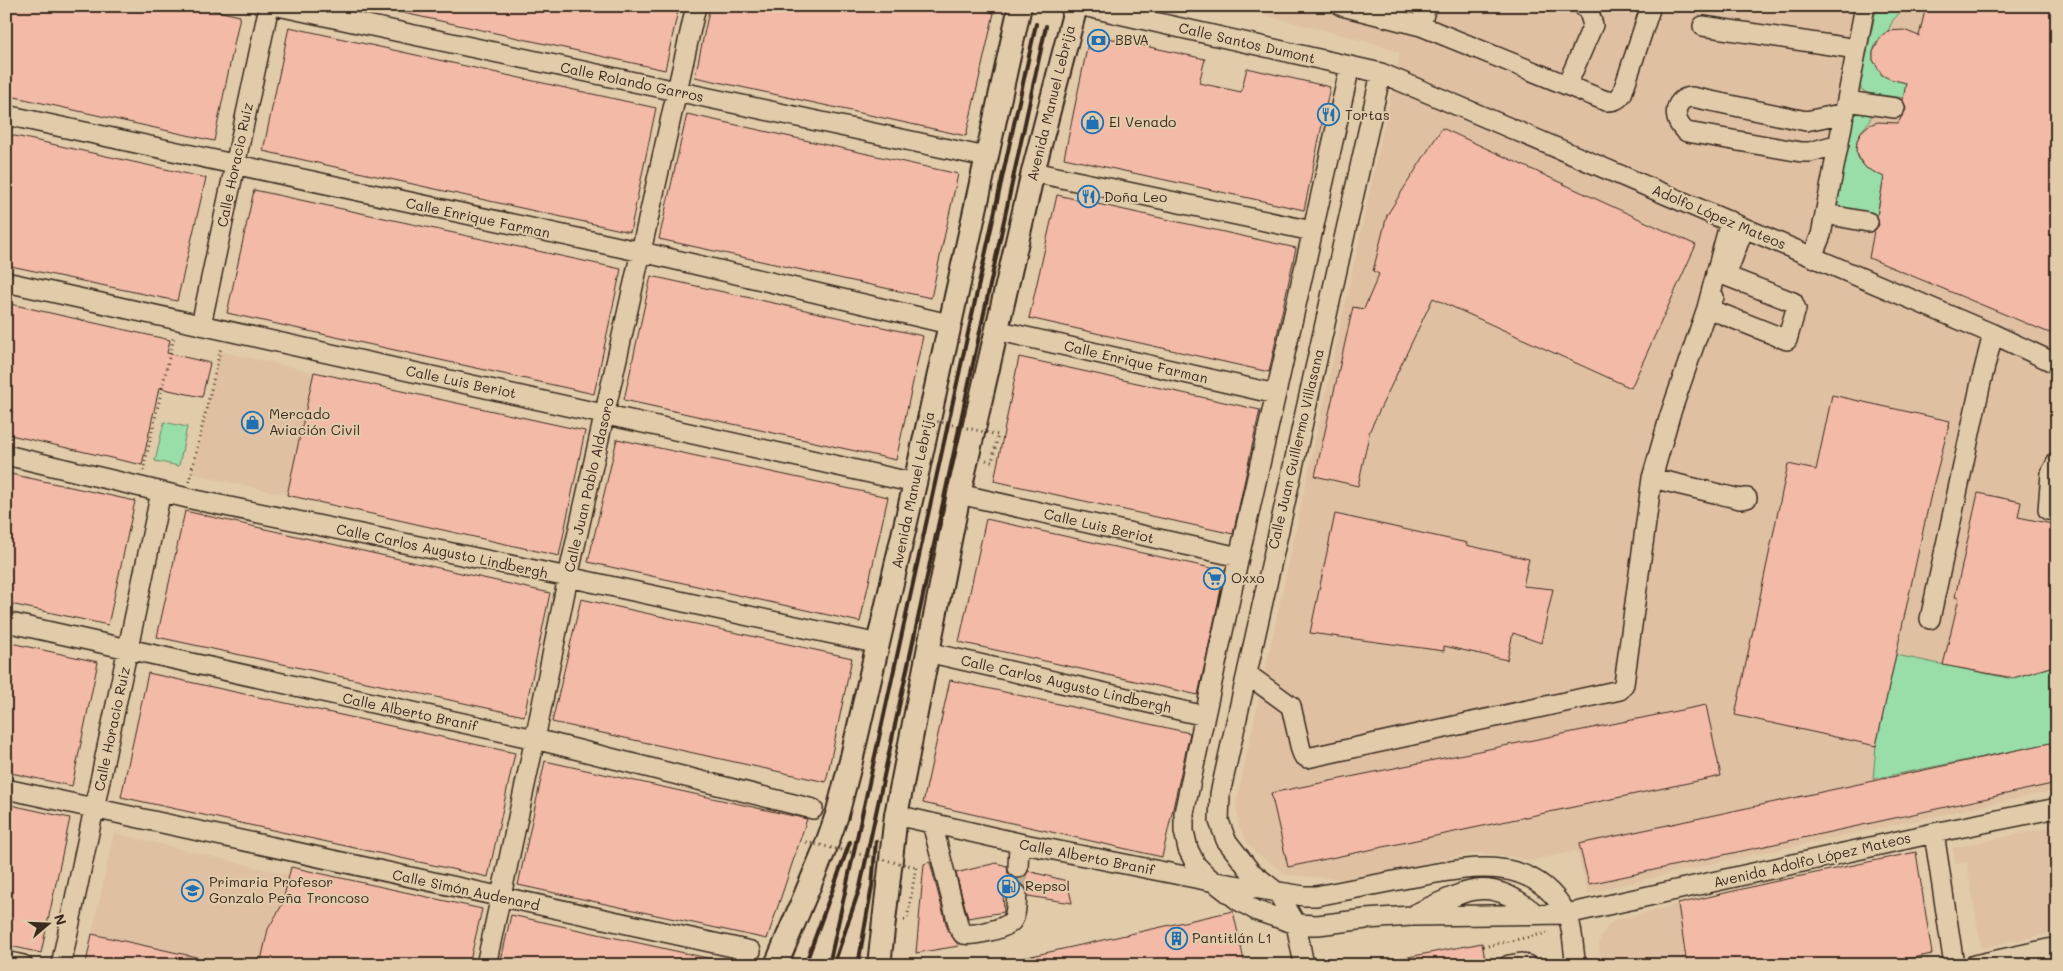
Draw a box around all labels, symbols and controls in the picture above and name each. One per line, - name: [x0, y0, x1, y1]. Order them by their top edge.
- street label: Calle Santos Dumont: [1177, 18, 1317, 67]
- street label: Avenida Manuel Lebrija: [1022, 23, 1079, 183]
- bank icon: BBVA: [1087, 28, 1111, 52]
- place label: BBVA: [1115, 30, 1149, 49]
- street label: Calle Rolando Garros: [559, 57, 706, 106]
- street label: Calle Horacio Ruiz: [212, 101, 257, 229]
- restaurant icon: Tortas: [1317, 103, 1341, 127]
- place label: Tortas: [1345, 105, 1390, 124]
- shop icon: El Venado: [1081, 110, 1105, 134]
- place label: El Venado: [1109, 112, 1176, 131]
- street label: Adolfo López Mateos: [1649, 180, 1789, 253]
- restaurant icon: Doña Leo: [1076, 185, 1100, 209]
- place label: Doña Leo: [1104, 187, 1167, 206]
- street label: Calle Enrique Farman: [404, 193, 552, 242]
- street label: Calle Enrique Farman: [1062, 336, 1210, 387]
- street label: Calle Juan Guillermo Villasana: [1263, 347, 1328, 551]
- street label: Calle Luis Beriot: [404, 361, 518, 403]
- street label: Calle Juan Pablo Aldasoro: [559, 396, 618, 574]
- place label: Mercado Aviación Civil: [269, 404, 360, 439]
- shop icon: Mercado Aviación Civil: [241, 410, 265, 434]
- street label: Avenida Manuel Lebrija: [887, 410, 938, 570]
- street label: Calle Luis Beriot: [1042, 504, 1156, 547]
- street label: Calle Carlos Augusto Lindbergh: [335, 519, 550, 582]
- supermarket icon: Oxxo: [1203, 566, 1227, 590]
- place label: Oxxo: [1231, 568, 1265, 587]
- street label: Calle Carlos Augusto Lindbergh: [959, 650, 1173, 717]
- street label: Calle Horacio Ruiz: [89, 665, 134, 793]
- street label: Calle Alberto Branif: [341, 688, 480, 735]
- street label: Avenida Adolfo López Mateos: [1711, 828, 1913, 892]
- street label: Calle Alberto Branif: [1018, 834, 1157, 879]
- street label: Calle Simón Audenard: [391, 865, 542, 914]
- place label: Primaria Profesor Gonzalo Peña Troncoso: [209, 872, 369, 907]
- fuel station icon: Repsol: [997, 874, 1021, 898]
- place label: Repsol: [1025, 876, 1070, 895]
- school or university icon: Primaria Profesor Gonzalo Peña Troncoso: [181, 878, 205, 902]
- north arrow: [22, 898, 72, 948]
- text: N: [50, 911, 71, 928]
- building icon: Pantitlán L1: [1164, 926, 1188, 950]
- place label: Pantitlán L1: [1192, 928, 1272, 947]

